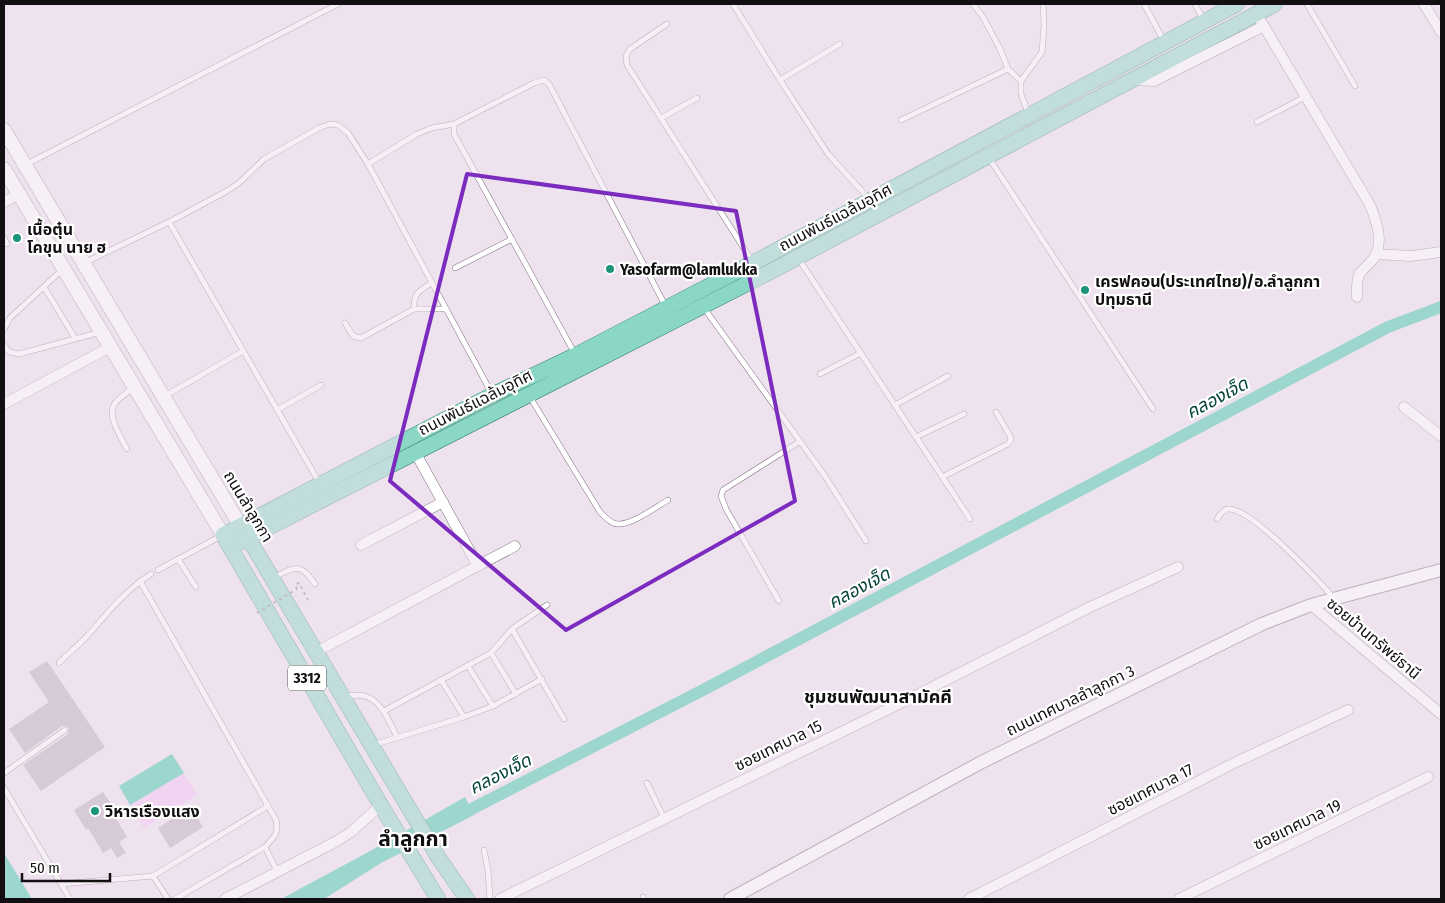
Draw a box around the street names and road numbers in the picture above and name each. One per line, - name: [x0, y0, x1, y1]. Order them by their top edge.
- street label: ถนนพันธ์แฉล้มอุทิศ: [775, 180, 895, 255]
- street label: ถนนพันธ์แฉล้มอุทิศ: [415, 366, 535, 439]
- street label: ถนนลำลูกกา: [220, 467, 277, 545]
- street label: ซอยบ้านทรัพย์ธานี: [1323, 594, 1425, 683]
- street label: ถนนเทศบาลลำลูกกา 3: [1003, 661, 1138, 740]
- road number: 3312: [288, 666, 326, 690]
- street label: ซอยเทศบาล 15: [731, 716, 825, 775]
- street label: ซอยเทศบาล 17: [1104, 759, 1197, 819]
- street label: ซอยเทศบาล 19: [1250, 795, 1344, 854]

